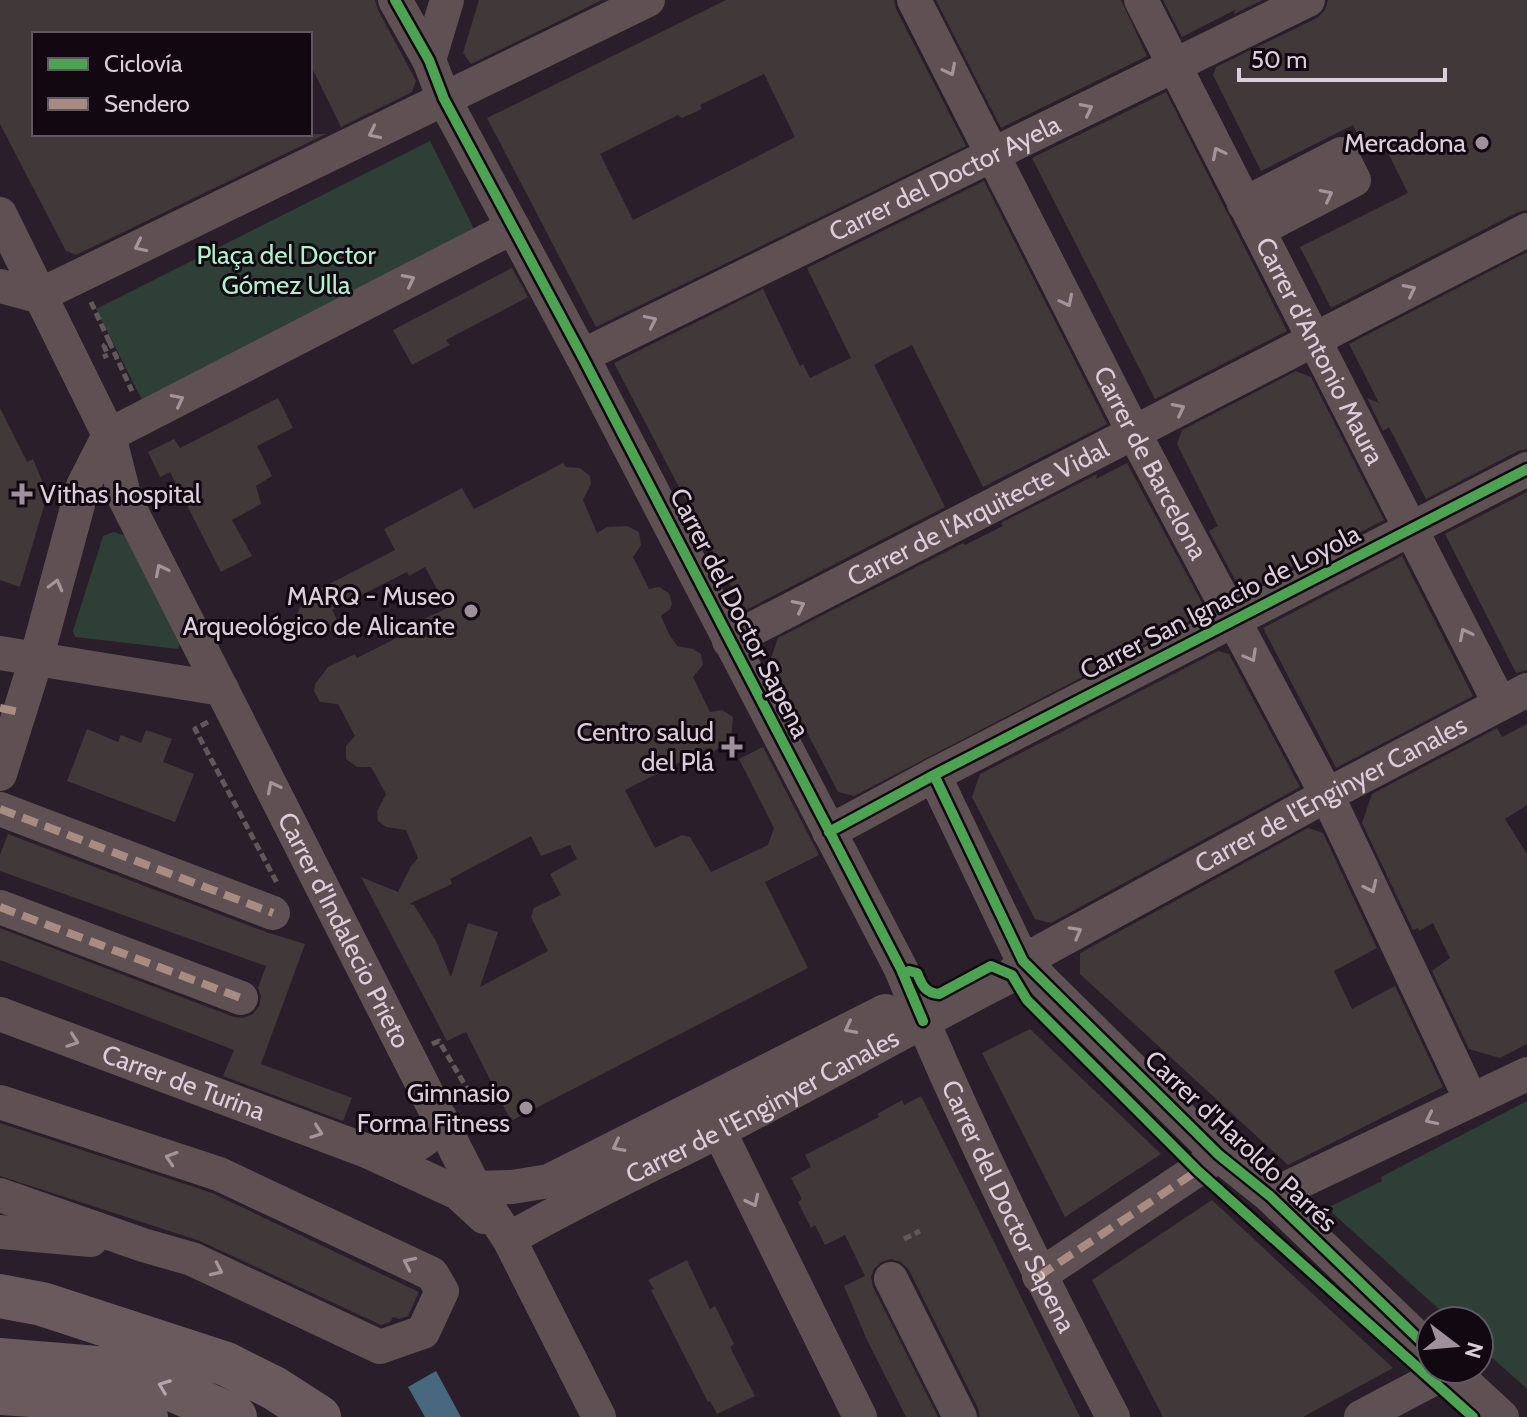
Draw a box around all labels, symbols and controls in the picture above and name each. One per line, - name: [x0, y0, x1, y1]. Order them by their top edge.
- legend: [32, 32, 312, 136]
- scale bar: [1239, 32, 1445, 82]
- text: 50 m: [1251, 45, 1307, 74]
- text: Ciclovía: [104, 49, 183, 78]
- one-way arrow: [940, 61, 955, 76]
- text: Sendero: [104, 89, 190, 118]
- one-way arrow: [1078, 104, 1093, 119]
- street label: Carrer del Doctor Ayela: [824, 108, 1066, 248]
- one-way arrow: [368, 123, 382, 139]
- place label: Mercadona: [1344, 127, 1467, 159]
- marker: Mercadona: [1473, 134, 1491, 152]
- one-way arrow: [1213, 147, 1228, 162]
- one-way arrow: [1319, 189, 1333, 204]
- street label: Carrer d'Antonio Maura: [1249, 232, 1391, 471]
- one-way arrow: [134, 236, 148, 252]
- park label: Plaça del Doctor Gómez Ulla: [196, 239, 376, 301]
- one-way arrow: [400, 275, 415, 290]
- one-way arrow: [1402, 285, 1417, 300]
- one-way arrow: [1058, 293, 1073, 308]
- one-way arrow: [643, 315, 658, 331]
- street label: Carrer de Barcelona: [1087, 361, 1215, 566]
- one-way arrow: [169, 394, 184, 409]
- one-way arrow: [1171, 404, 1186, 419]
- street label: Carrer de l'Arquitecte Vidal: [842, 432, 1114, 593]
- place label: Vithas hospital: [40, 478, 201, 510]
- marker: Vithas hospital: [11, 483, 33, 505]
- street label: Carrer del Doctor Sapena: [663, 483, 817, 744]
- street label: Carrer San Ignacio de Loyola: [1075, 517, 1366, 687]
- one-way arrow: [156, 563, 171, 578]
- one-way arrow: [47, 579, 64, 593]
- place label: MARQ - Museo Arqueológico de Alicante: [183, 580, 455, 642]
- one-way arrow: [790, 600, 805, 615]
- marker: MARQ - Museo Arqueológico de Alicante: [462, 602, 480, 620]
- one-way arrow: [1459, 627, 1474, 642]
- one-way arrow: [1242, 648, 1257, 663]
- street label: Carrer de l'Enginyer Canales: [1189, 708, 1472, 880]
- place label: Centro salud del Plá: [576, 716, 715, 778]
- marker: Centro salud del Plá: [721, 736, 743, 758]
- one-way arrow: [267, 780, 282, 795]
- street label: Carrer d'Indalecio Prieto: [271, 807, 417, 1053]
- one-way arrow: [1361, 879, 1377, 894]
- one-way arrow: [1068, 926, 1082, 942]
- one-way arrow: [844, 1019, 859, 1034]
- street label: Carrer de l'Enginyer Canales: [620, 1022, 905, 1191]
- one-way arrow: [65, 1032, 79, 1048]
- street label: Carrer de Turina: [98, 1038, 270, 1128]
- street label: Carrer d'Haroldo Parrés: [1138, 1044, 1344, 1239]
- street label: Carrer del Doctor Sapena: [935, 1075, 1083, 1338]
- place label: Gimnasio Forma Fitness: [357, 1077, 510, 1139]
- marker: Gimnasio Forma Fitness: [517, 1099, 535, 1117]
- one-way arrow: [1425, 1109, 1440, 1125]
- one-way arrow: [309, 1123, 323, 1139]
- one-way arrow: [612, 1136, 627, 1152]
- one-way arrow: [165, 1152, 179, 1168]
- one-way arrow: [744, 1192, 759, 1207]
- one-way arrow: [403, 1257, 417, 1273]
- one-way arrow: [208, 1260, 223, 1276]
- north arrow: [1415, 1305, 1495, 1385]
- text: N: [1459, 1339, 1489, 1362]
- one-way arrow: [158, 1379, 172, 1396]

